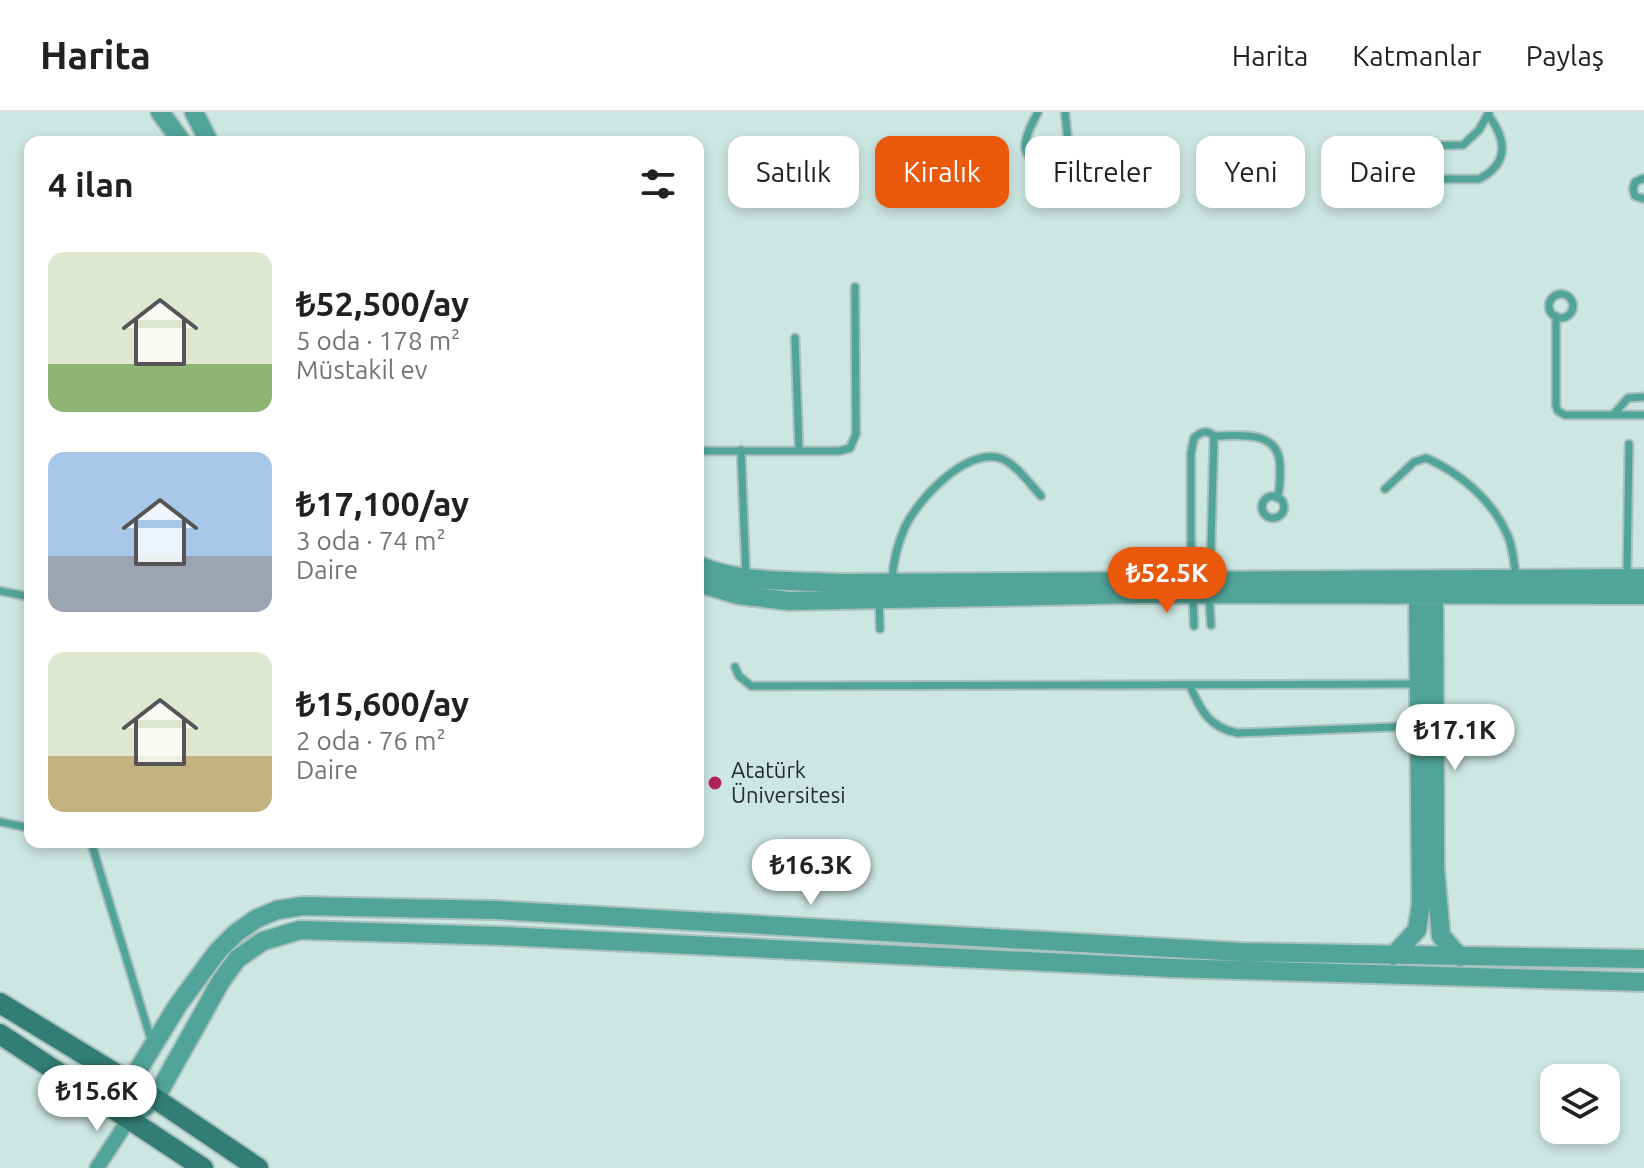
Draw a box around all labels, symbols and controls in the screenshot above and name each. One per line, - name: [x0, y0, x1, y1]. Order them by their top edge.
- text: Harita: [40, 34, 151, 76]
- text: Harita: [1232, 40, 1308, 71]
- text: Katmanlar: [1352, 40, 1482, 71]
- text: Paylaş: [1526, 40, 1604, 71]
- chip: Satılık: [728, 136, 859, 208]
- chip: Kiralık: [875, 136, 1009, 208]
- chip: Filtreler: [1025, 136, 1180, 208]
- chip: Yeni: [1196, 136, 1305, 208]
- chip: Daire: [1321, 136, 1444, 208]
- icon: filters: [636, 162, 680, 206]
- text: 4 ilan: [48, 165, 134, 203]
- icon: home: [112, 284, 208, 380]
- text: ₺52,500/ay: [296, 284, 469, 322]
- text: 5 oda · 178 m²: [296, 326, 460, 355]
- text: Müstakil ev: [296, 355, 428, 384]
- icon: home: [112, 484, 208, 580]
- text: ₺17,100/ay: [296, 484, 469, 522]
- text: 3 oda · 74 m²: [296, 526, 446, 555]
- pin: ₺52.5K: [1102, 547, 1232, 615]
- text: Daire: [296, 555, 358, 584]
- text: ₺52.5K: [1126, 558, 1208, 587]
- icon: home: [112, 684, 208, 780]
- text: ₺15,600/ay: [296, 684, 469, 722]
- pin: ₺17.1K: [1390, 704, 1520, 772]
- text: ₺17.1K: [1414, 715, 1496, 744]
- text: 2 oda · 76 m²: [296, 726, 446, 755]
- text: Daire: [296, 755, 358, 784]
- place label: Atatürk Üniversitesi: [731, 757, 846, 807]
- marker: Atatürk Üniversitesi: [706, 774, 724, 792]
- pin: ₺16.3K: [746, 839, 876, 907]
- text: ₺16.3K: [770, 850, 852, 879]
- map controls: [1540, 1064, 1620, 1144]
- button: layers: [1540, 1064, 1620, 1144]
- pin: ₺15.6K: [32, 1065, 162, 1133]
- text: ₺15.6K: [56, 1076, 138, 1105]

